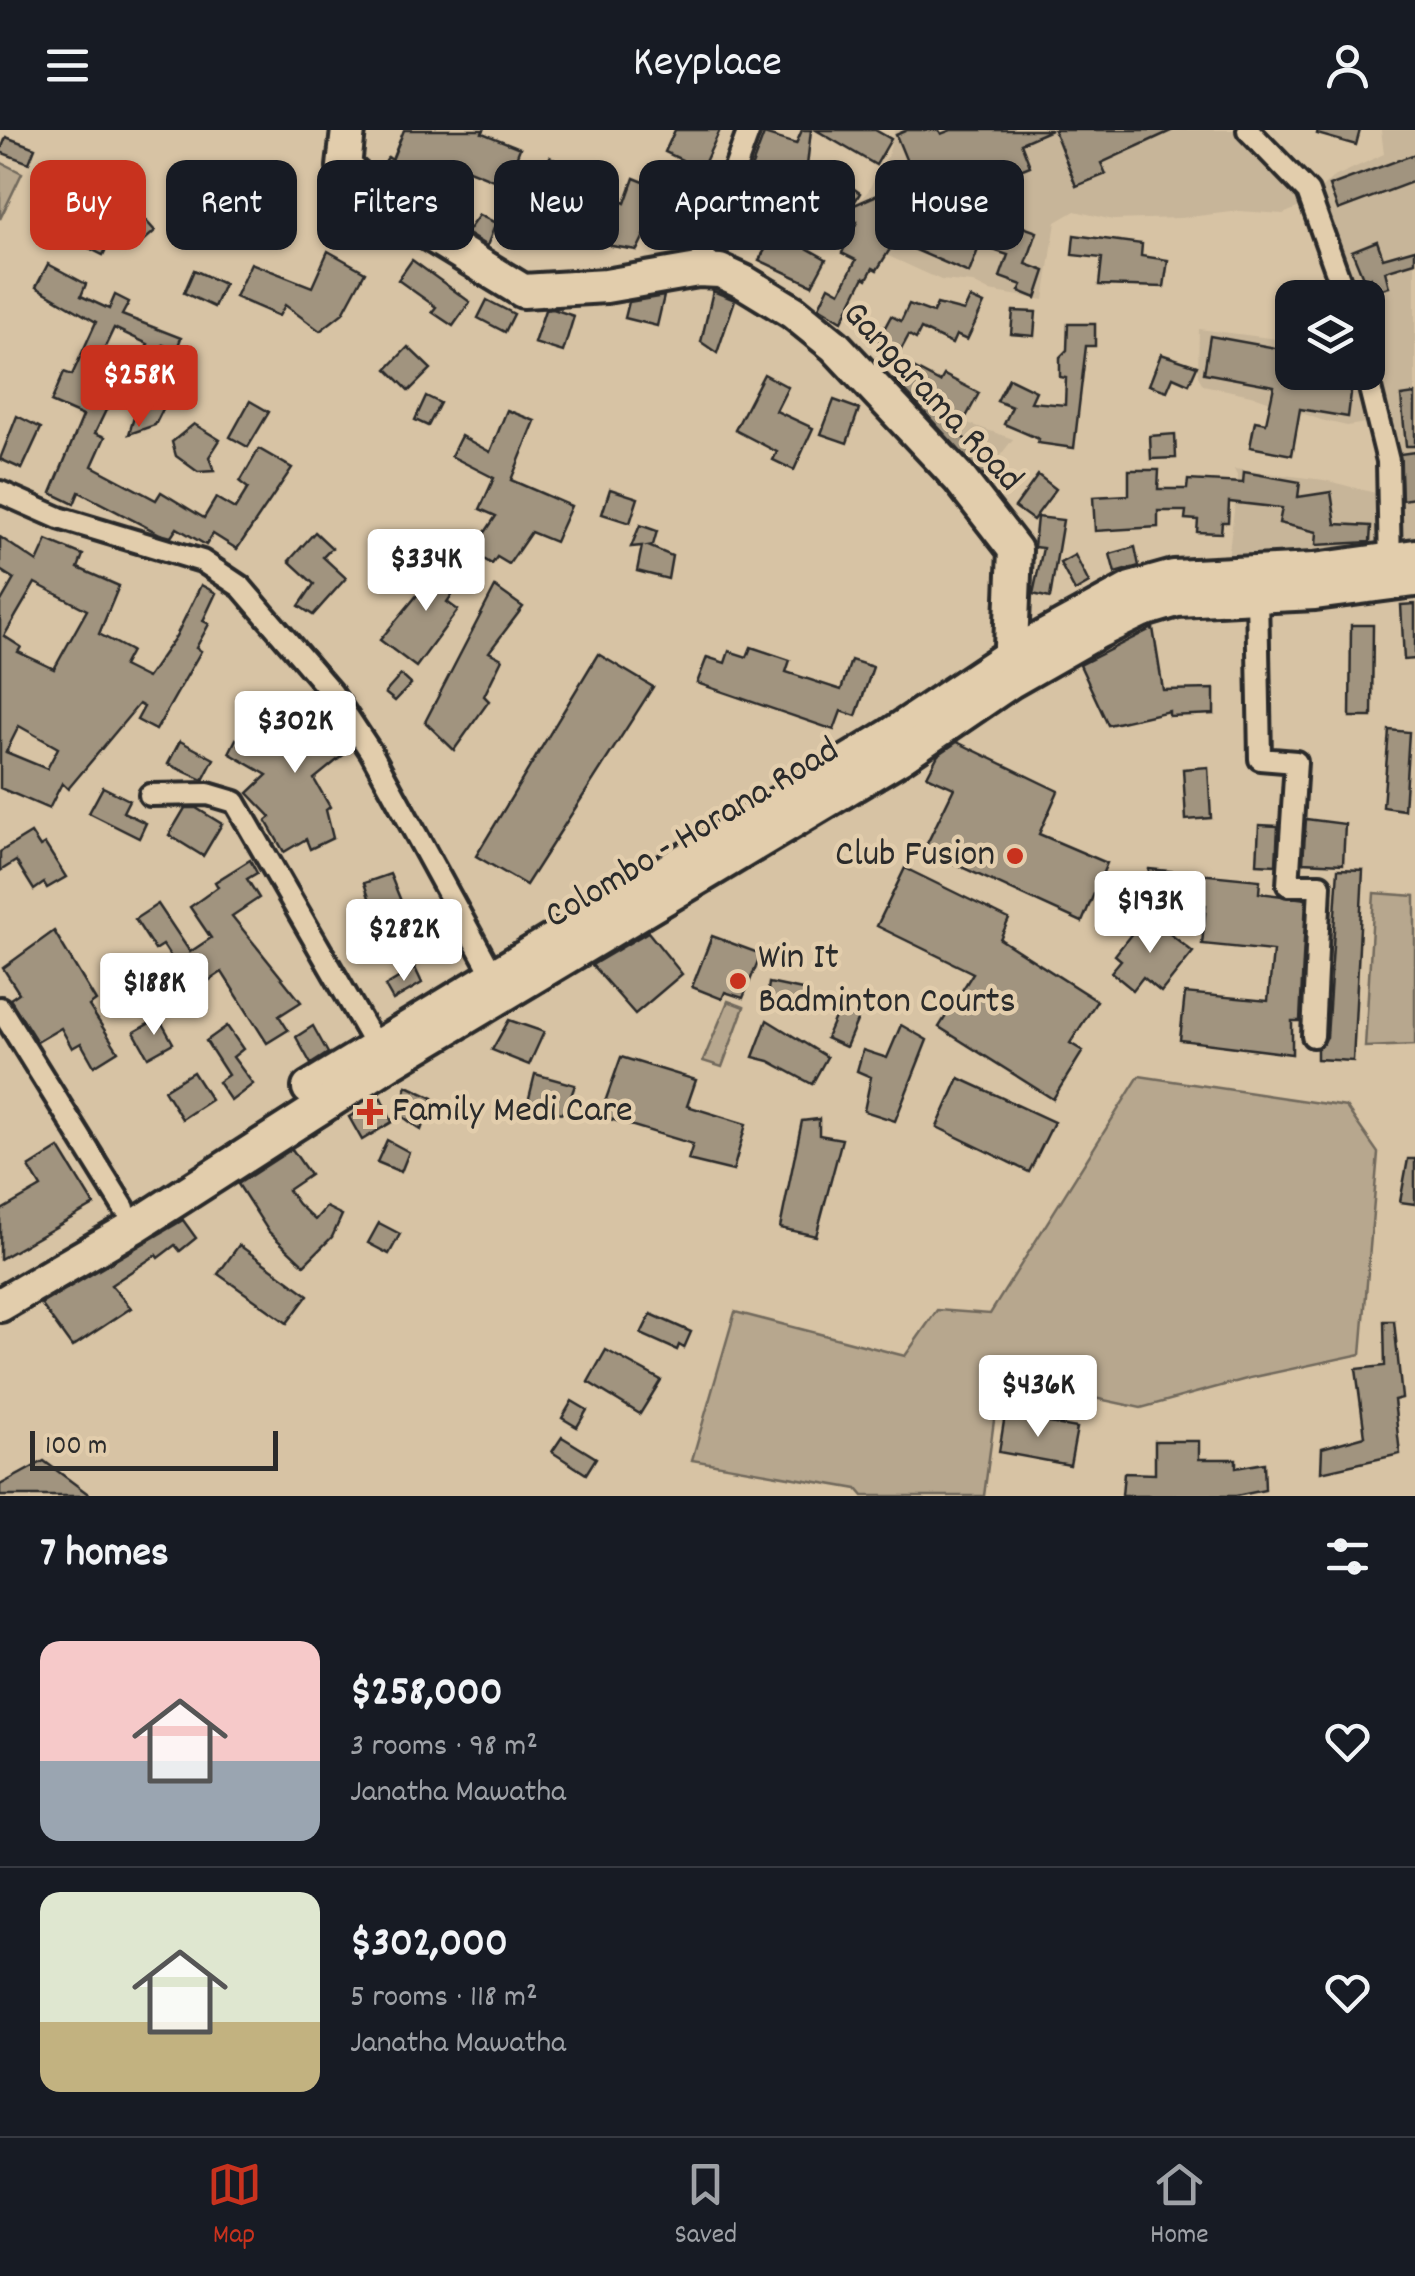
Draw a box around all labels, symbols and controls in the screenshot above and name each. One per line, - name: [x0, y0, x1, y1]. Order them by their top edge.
- text: Keyplace: [633, 33, 782, 97]
- icon: menu: [40, 38, 95, 93]
- icon: person: [1320, 38, 1375, 93]
- chip: Buy: [30, 160, 146, 250]
- chip: Rent: [166, 160, 297, 250]
- chip: Filters: [317, 160, 474, 250]
- chip: New: [494, 160, 619, 250]
- chip: Apartment: [639, 160, 855, 250]
- chip: House: [875, 160, 1024, 250]
- map controls: [1275, 280, 1385, 390]
- button: layers: [1275, 280, 1385, 390]
- street label: Gangarama Road: [827, 290, 1035, 506]
- pin: $258K: [69, 345, 209, 430]
- text: $258K: [103, 354, 175, 400]
- pin: $334K: [356, 529, 496, 614]
- text: $334K: [390, 538, 462, 584]
- pin: $302K: [225, 691, 365, 776]
- text: $302K: [257, 700, 333, 746]
- street label: Colombo - Horana Road: [535, 725, 851, 945]
- place label: Club Fusion: [835, 829, 995, 884]
- marker: Club Fusion: [1004, 845, 1026, 867]
- pin: $193K: [1080, 871, 1220, 956]
- text: $193K: [1117, 880, 1183, 926]
- pin: $282K: [334, 899, 474, 984]
- text: $282K: [368, 908, 440, 954]
- place label: Win It Badminton Courts: [758, 932, 1016, 1031]
- pin: $188K: [84, 953, 224, 1038]
- text: $188K: [122, 962, 186, 1008]
- marker: Win It Badminton Courts: [727, 970, 749, 992]
- place label: Family Medi Care: [392, 1085, 633, 1140]
- marker: Family Medi Care: [357, 1099, 383, 1125]
- pin: $436K: [968, 1355, 1108, 1440]
- text: $436K: [1001, 1364, 1075, 1410]
- scale bar: [30, 1426, 278, 1470]
- text: 100 m: [45, 1428, 107, 1468]
- text: 7 homes: [40, 1526, 169, 1586]
- icon: filters: [1320, 1529, 1375, 1584]
- text: $258,000: [350, 1665, 503, 1725]
- icon: home: [120, 1681, 240, 1801]
- icon: heart: [1320, 1714, 1375, 1769]
- text: 3 rooms · 98 m²: [350, 1725, 538, 1771]
- text: Janatha Mawatha: [350, 1771, 566, 1817]
- text: $302,000: [350, 1916, 508, 1976]
- icon: home: [120, 1932, 240, 2052]
- icon: heart: [1320, 1965, 1375, 2020]
- text: 5 rooms · 118 m²: [350, 1976, 538, 2022]
- text: Janatha Mawatha: [350, 2022, 566, 2068]
- tab: Map: [207, 2157, 262, 2257]
- tab: Saved: [675, 2157, 737, 2257]
- tab: Home: [1150, 2157, 1208, 2257]

